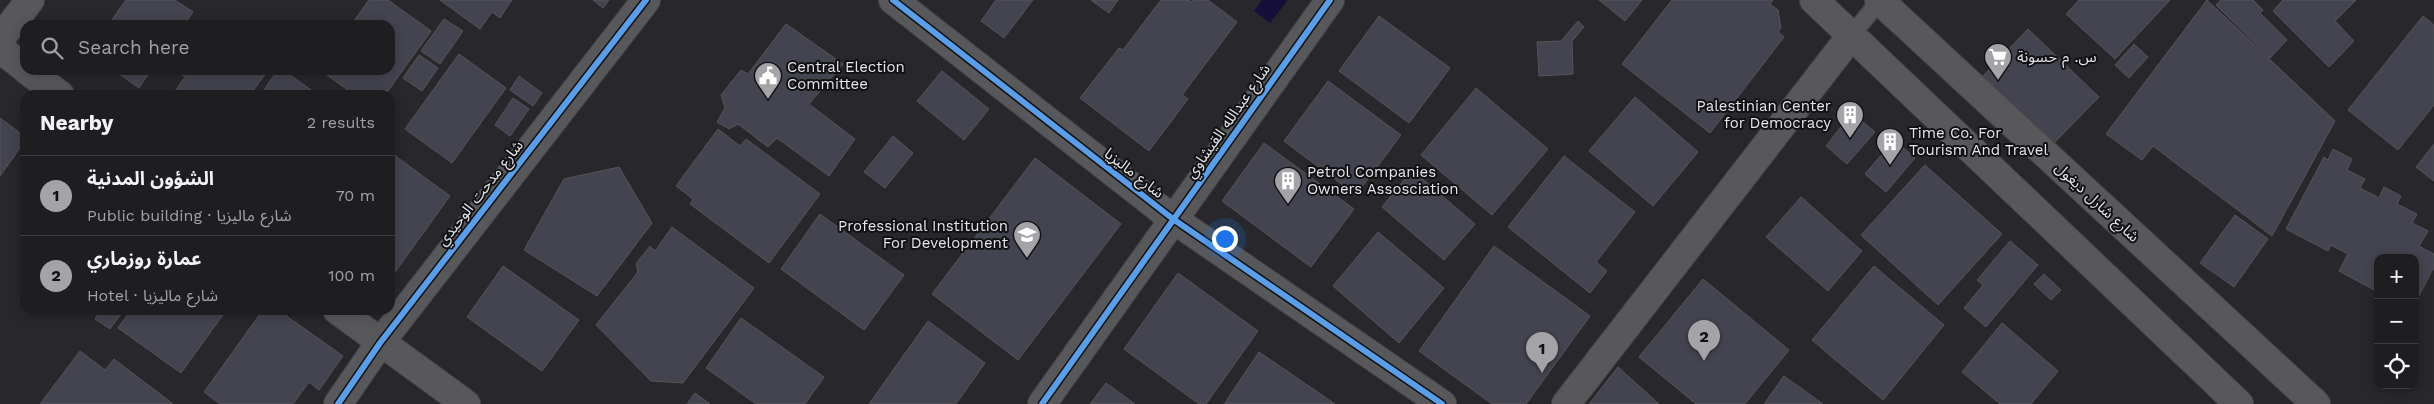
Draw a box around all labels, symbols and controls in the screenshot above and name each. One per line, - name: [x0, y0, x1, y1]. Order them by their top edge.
- search box: [20, 20, 395, 75]
- icon: search: [38, 34, 66, 62]
- text: Search here: [78, 36, 189, 59]
- supermarket icon: س. م حسونة: [1983, 42, 2013, 81]
- place label: س. م حسونة: [2017, 48, 2097, 68]
- place label: Central Election Committee: [787, 58, 905, 93]
- street label: شارع عبدالله القيشاوي: [1182, 60, 1277, 183]
- public building icon: Central Election Committee: [753, 61, 783, 100]
- place label: Palestinian Center for Democracy: [1697, 97, 1831, 132]
- building icon: Palestinian Center for Democracy: [1835, 100, 1865, 139]
- text: Nearby: [40, 110, 113, 135]
- text: 2 results: [307, 113, 375, 132]
- place label: Time Co. For Tourism And Travel: [1909, 124, 2048, 159]
- building icon: Time Co. For Tourism And Travel: [1875, 127, 1905, 166]
- street label: شارع مدحت الوحيدي: [433, 136, 529, 251]
- street label: شارع ماليزيا: [1099, 144, 1167, 204]
- street label: شارع شارل ديغول: [2049, 158, 2143, 248]
- place label: Petrol Companies Owners Assosciation: [1307, 163, 1458, 198]
- building icon: Petrol Companies Owners Assosciation: [1273, 166, 1303, 205]
- text: الشؤون المدنية: [87, 167, 214, 190]
- text: 1: [53, 186, 59, 205]
- text: 70 m: [336, 186, 375, 205]
- text: Public building · شارع ماليزيا: [87, 206, 292, 225]
- place label: Professional Institution For Development: [838, 217, 1009, 252]
- school or university icon: Professional Institution For Development: [1012, 220, 1042, 259]
- your location: [1212, 226, 1238, 252]
- text: عمارة روزماري: [87, 247, 202, 270]
- map controls: [2374, 254, 2419, 389]
- button: +: [2374, 254, 2419, 299]
- text: 2: [51, 266, 61, 285]
- text: 100 m: [328, 266, 375, 285]
- text: Hotel · شارع ماليزيا: [87, 286, 218, 305]
- button: −: [2374, 299, 2419, 344]
- pin: 2: [1688, 320, 1720, 361]
- pin: 1: [1526, 332, 1558, 373]
- button: locate: [2374, 344, 2419, 389]

